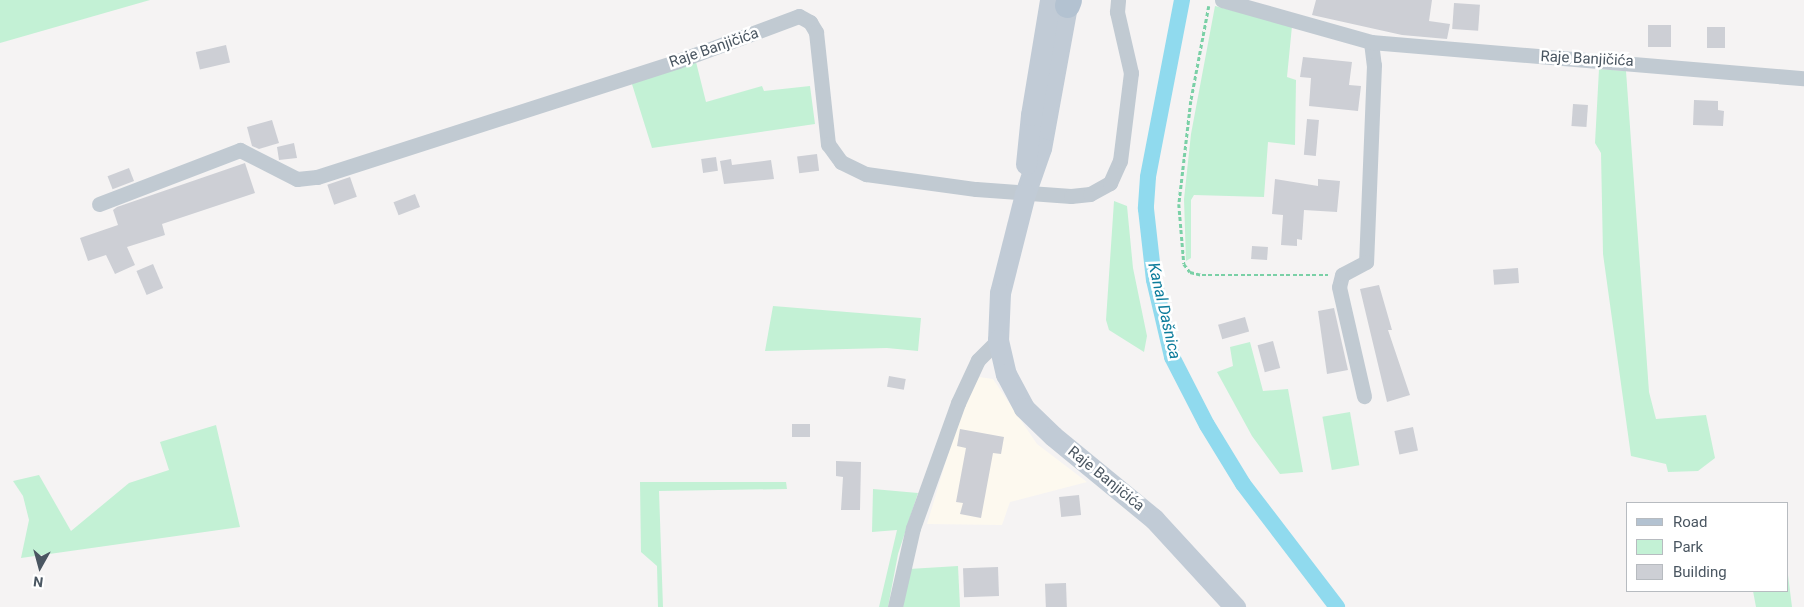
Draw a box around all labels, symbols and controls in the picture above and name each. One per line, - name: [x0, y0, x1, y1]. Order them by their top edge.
- street label: Raje Banjičića: [667, 24, 761, 72]
- street label: Raje Banjičića: [1540, 48, 1634, 70]
- water label: Kanal Dašnica: [1144, 261, 1184, 361]
- street label: Raje Banjičića: [1064, 443, 1148, 515]
- legend: [1626, 502, 1789, 592]
- text: Road: [1673, 513, 1707, 531]
- text: Park: [1673, 538, 1703, 556]
- north arrow: [15, 542, 65, 592]
- text: Building: [1673, 563, 1727, 581]
- text: N: [32, 573, 44, 590]

